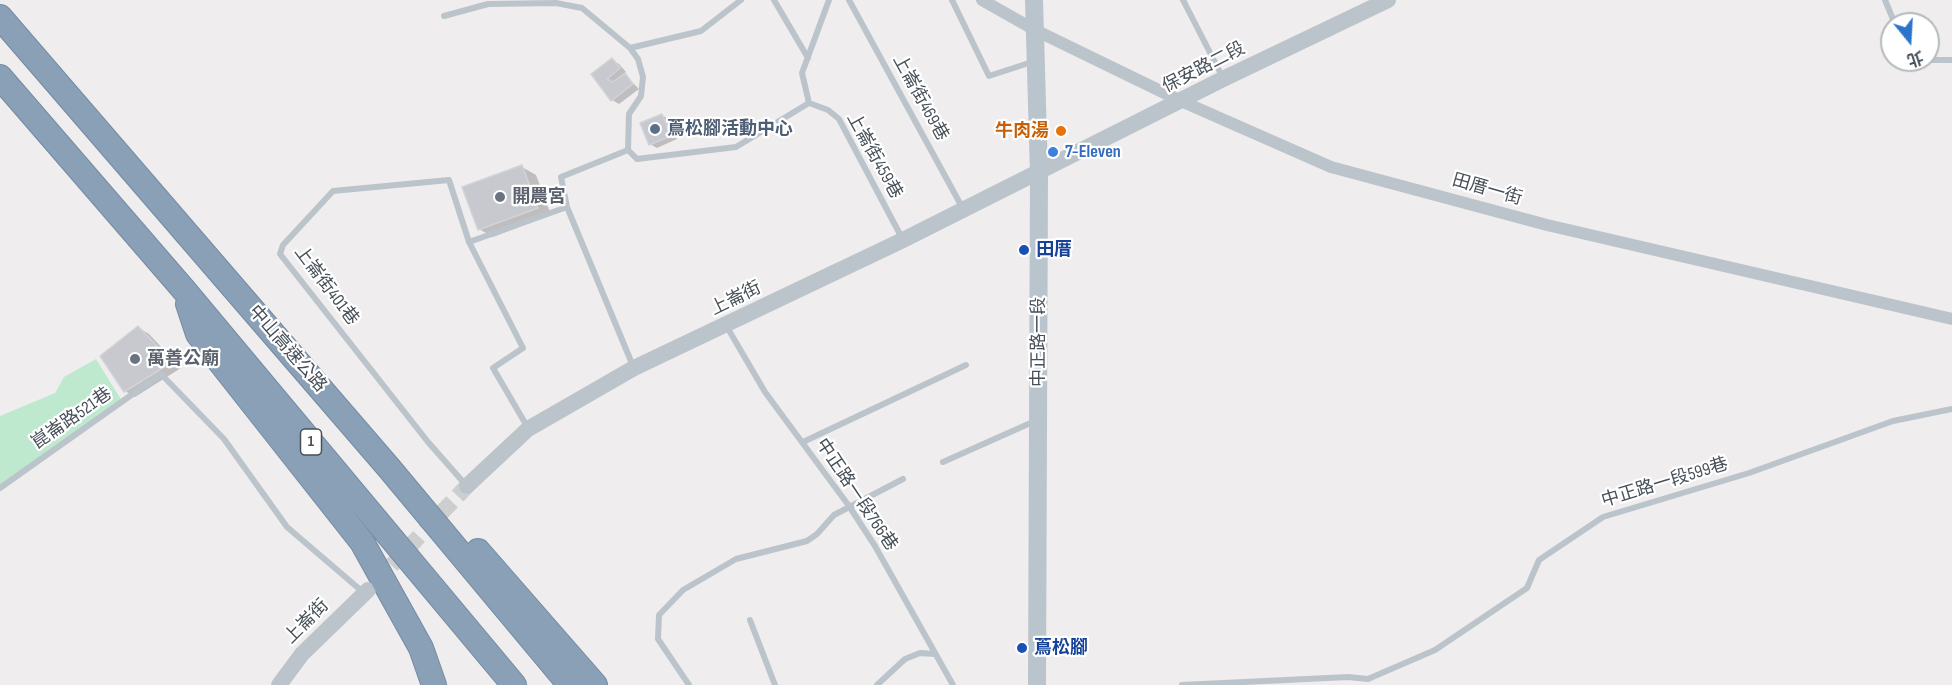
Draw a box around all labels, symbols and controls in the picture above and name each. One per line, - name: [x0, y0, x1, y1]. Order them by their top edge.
- north arrow: [1880, 12, 1940, 72]
- street label: 保安路二段: [1159, 38, 1249, 98]
- text: 北: [1905, 46, 1926, 69]
- street label: 上崙街469巷: [887, 51, 953, 145]
- street label: 上崙街459巷: [842, 109, 906, 203]
- place label: 蔦松腳活動中心: [667, 118, 793, 140]
- place label: 牛肉湯: [995, 120, 1049, 142]
- marker: 蔦松腳活動中心: [648, 122, 662, 136]
- marker: 牛肉湯: [1054, 124, 1068, 138]
- place label: 7-Eleven: [1065, 141, 1121, 163]
- marker: 7-Eleven: [1046, 145, 1060, 159]
- street label: 田厝一街: [1449, 170, 1525, 210]
- place label: 開農宮: [512, 186, 566, 208]
- marker: 開農宮: [493, 190, 507, 204]
- place label: 田厝: [1036, 239, 1072, 261]
- street label: 上崙街401巷: [289, 242, 363, 330]
- marker: 田厝: [1017, 243, 1031, 257]
- street label: 上崙街: [707, 277, 765, 321]
- street label: 中正路一段: [1028, 297, 1050, 387]
- street label: 中山高速公路: [243, 301, 331, 397]
- place label: 萬善公廟: [147, 348, 219, 370]
- marker: 萬善公廟: [128, 352, 142, 366]
- street label: 崑崙路521巷: [28, 383, 116, 455]
- road number: 1: [300, 429, 322, 455]
- street label: 中正路一段766巷: [810, 435, 902, 555]
- street label: 中正路一段599巷: [1599, 453, 1731, 513]
- street label: 上崙街: [280, 595, 334, 649]
- place label: 蔦松腳: [1034, 637, 1088, 659]
- marker: 蔦松腳: [1015, 641, 1029, 655]

